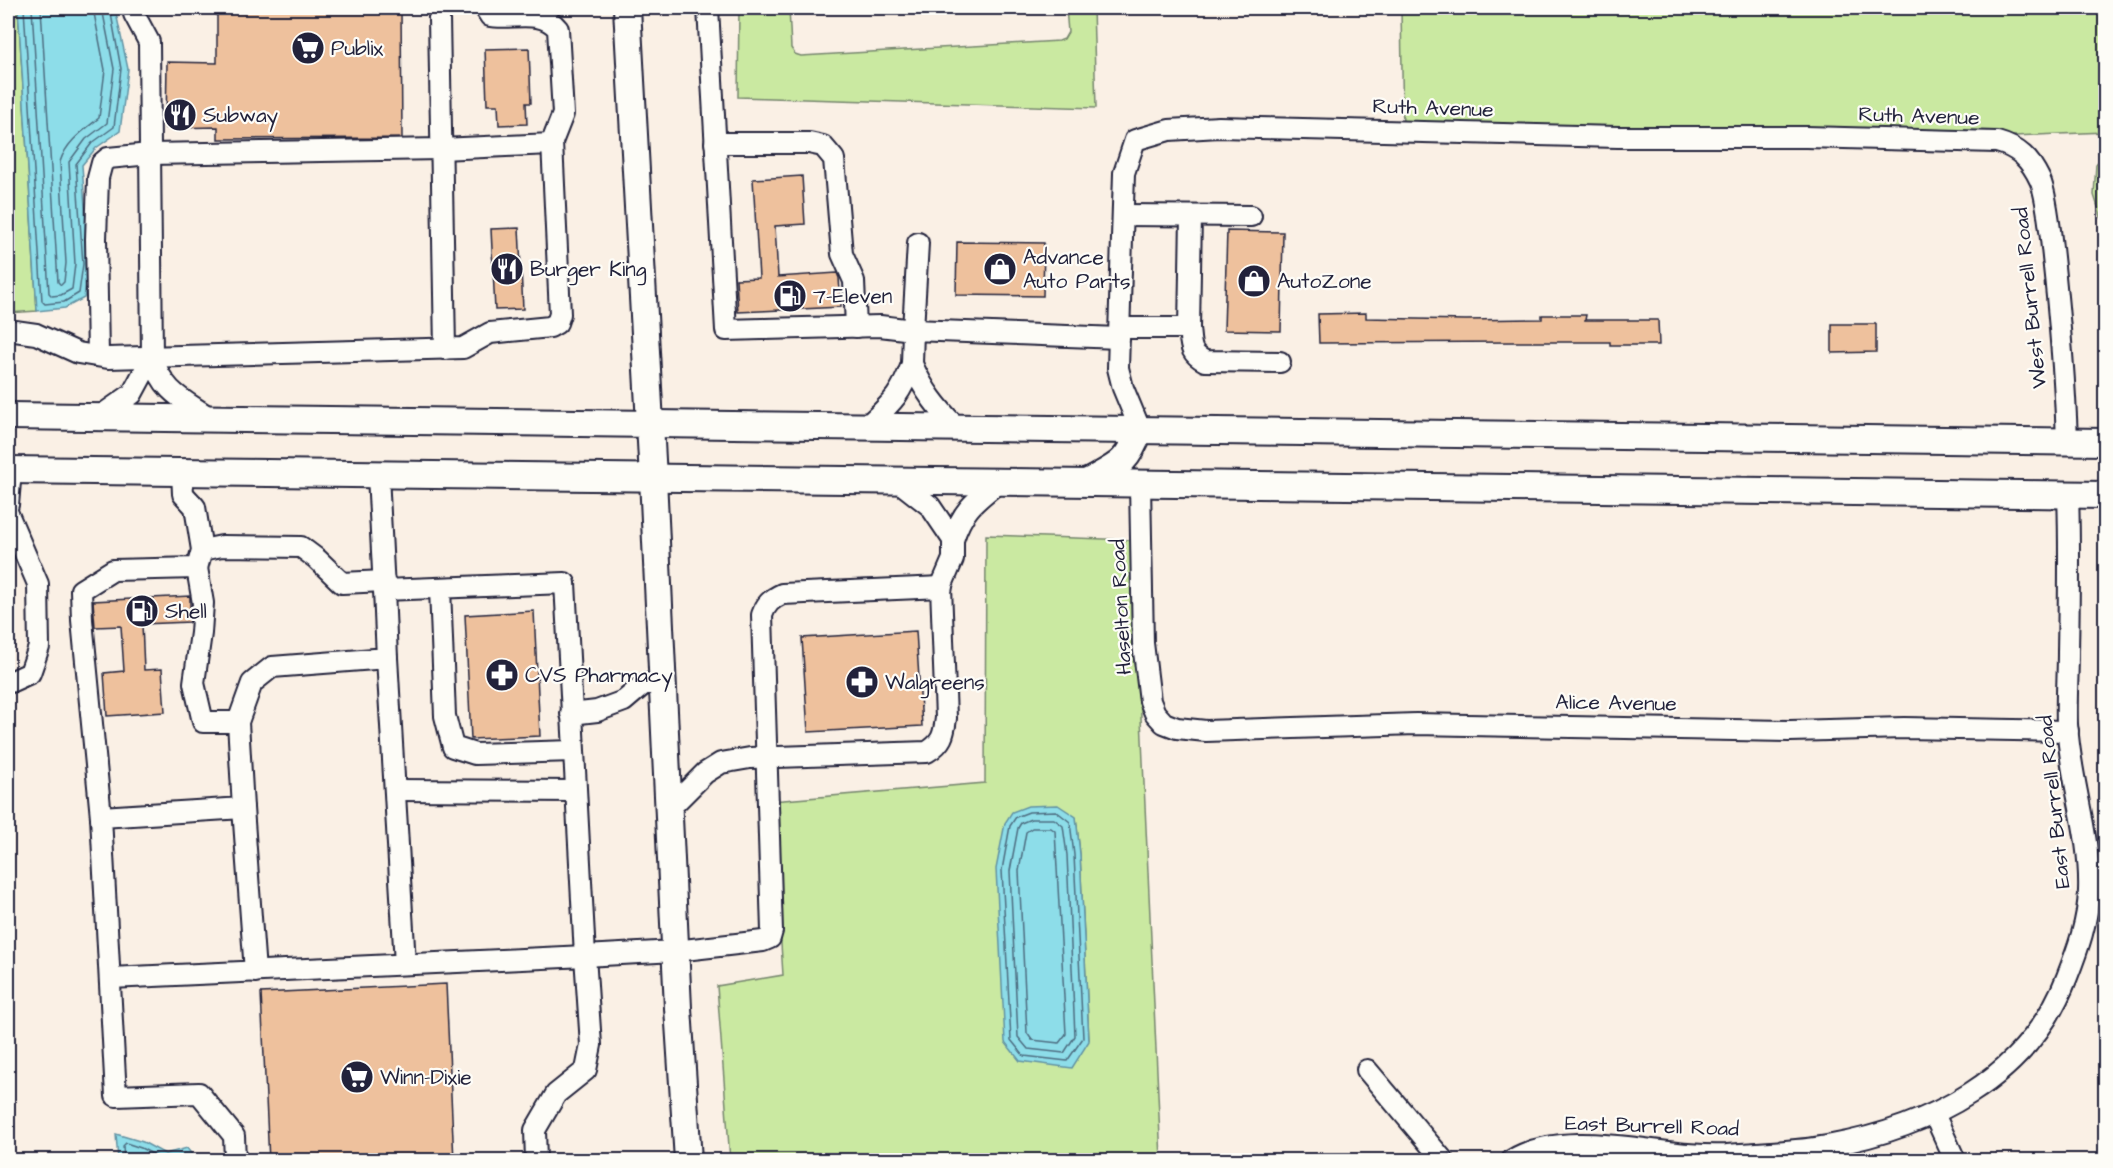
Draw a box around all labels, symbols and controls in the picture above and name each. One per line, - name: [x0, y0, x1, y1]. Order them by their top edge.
- supermarket icon: Publix: [290, 30, 326, 66]
- place label: Publix: [331, 34, 383, 63]
- street label: Ruth Avenue: [1372, 91, 1494, 125]
- restaurant icon: Subway: [162, 97, 198, 133]
- street label: Ruth Avenue: [1858, 99, 1980, 133]
- place label: Subway: [203, 101, 279, 132]
- street label: West Burrell Road: [2006, 206, 2054, 390]
- place label: Advance Auto Parts: [1023, 243, 1131, 296]
- restaurant icon: Burger King: [489, 251, 525, 287]
- shop icon: Advance Auto Parts: [982, 251, 1018, 287]
- place label: Burger King: [530, 255, 647, 286]
- shop icon: AutoZone: [1236, 263, 1272, 299]
- place label: AutoZone: [1277, 267, 1372, 296]
- fuel station icon: 7-Eleven: [772, 278, 808, 314]
- place label: 7-Eleven: [813, 282, 892, 311]
- street label: Haselton Road: [1103, 538, 1139, 676]
- fuel station icon: Shell: [124, 593, 160, 629]
- place label: Shell: [165, 597, 207, 626]
- pharmacy icon: CVS Pharmacy: [484, 657, 520, 693]
- place label: CVS Pharmacy: [525, 661, 673, 692]
- pharmacy icon: Walgreens: [844, 664, 880, 700]
- place label: Walgreens: [885, 668, 985, 699]
- street label: Alice Avenue: [1555, 687, 1677, 719]
- street label: East Burrell Road: [2030, 714, 2078, 890]
- supermarket icon: Winn-Dixie: [339, 1059, 375, 1095]
- place label: Winn-Dixie: [380, 1063, 472, 1092]
- street label: East Burrell Road: [1565, 1108, 1740, 1144]

